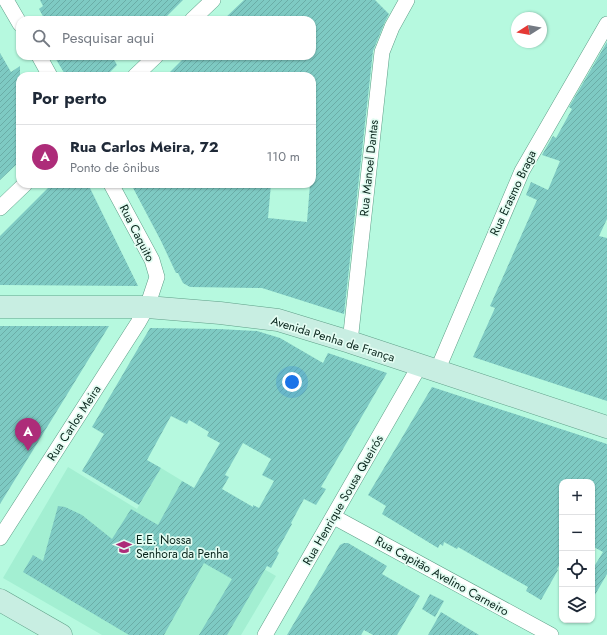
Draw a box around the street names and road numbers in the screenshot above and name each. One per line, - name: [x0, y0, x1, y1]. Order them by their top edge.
- street label: Rua Manoel Dantas: [355, 119, 383, 217]
- street label: Rua Erasmo Braga: [485, 147, 541, 239]
- street label: Rua Caquito: [115, 201, 159, 265]
- street label: Avenida Penha de França: [269, 312, 397, 366]
- street label: Rua Carlos Meira: [43, 381, 105, 464]
- street label: Rua Henrique Sousa Queirós: [298, 431, 388, 568]
- street label: Rua Capitão Avelino Carneiro: [372, 532, 512, 621]

